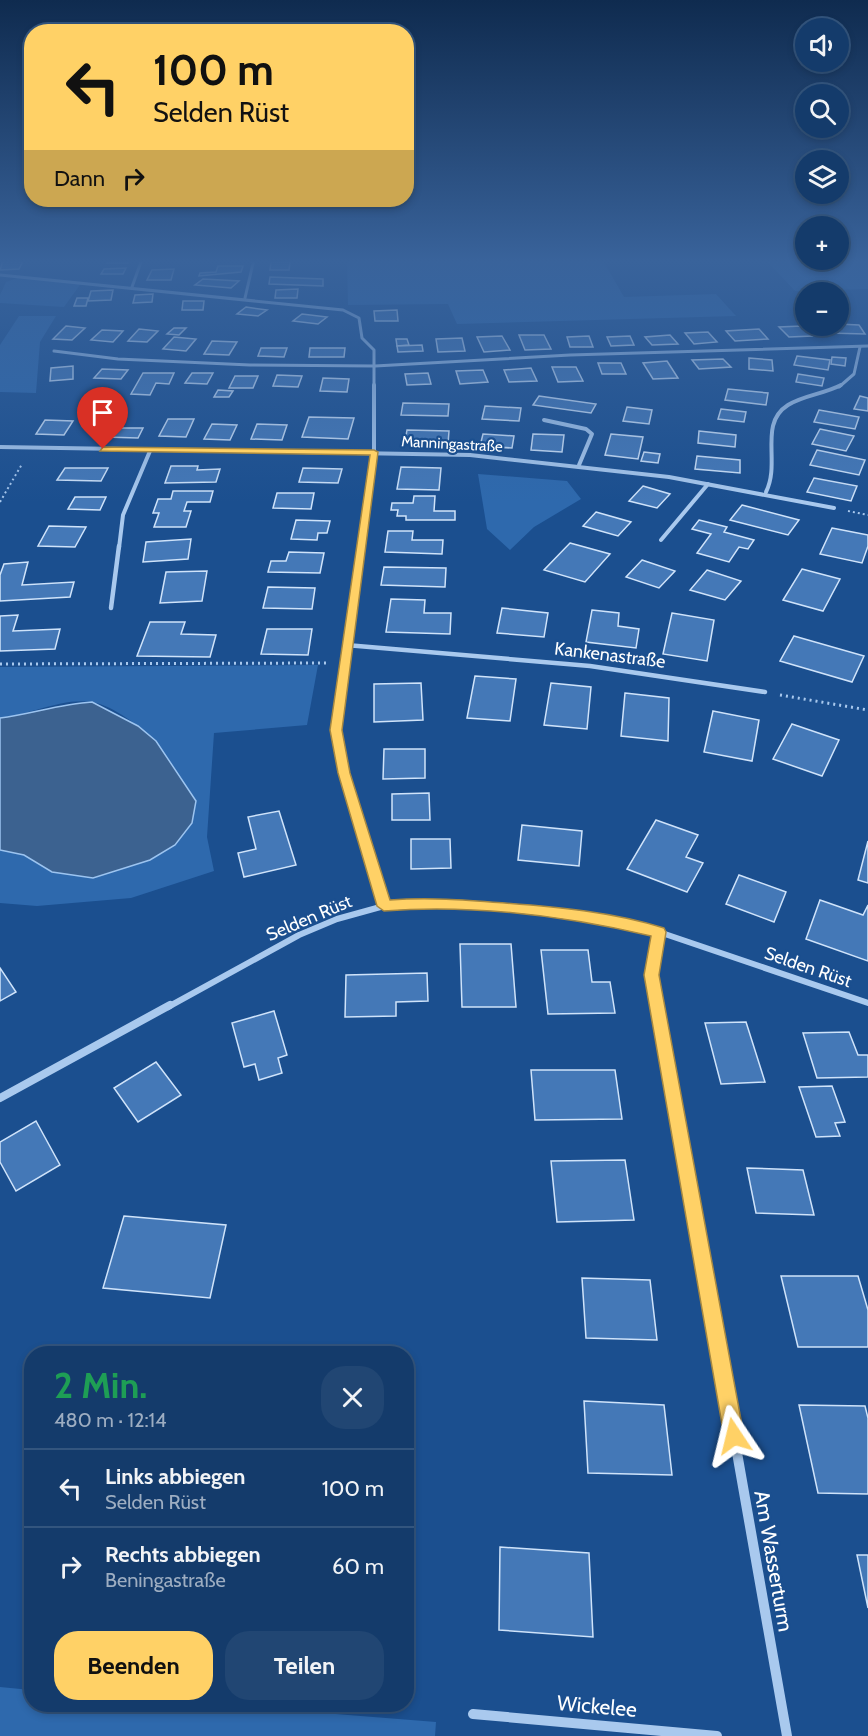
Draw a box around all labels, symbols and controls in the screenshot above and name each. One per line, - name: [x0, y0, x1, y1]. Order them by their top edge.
- map controls: [795, 18, 849, 336]
- button: sound: [795, 18, 849, 72]
- text: 100 m: [153, 44, 274, 96]
- icon: left: [54, 48, 132, 126]
- button: search: [795, 84, 849, 138]
- text: Selden Rüst: [153, 96, 289, 129]
- button: layers: [795, 150, 849, 204]
- icon: right: [117, 162, 150, 195]
- text: Dann: [54, 165, 105, 192]
- button: +: [795, 216, 849, 270]
- button: −: [795, 282, 849, 336]
- pin: [77, 387, 128, 449]
- icon: arrive: [86, 396, 119, 429]
- street label: Manningastraße: [401, 432, 504, 456]
- street label: Kankenastraße: [553, 637, 667, 673]
- street label: Selden Rüst: [263, 890, 355, 946]
- street label: Selden Rüst: [761, 942, 855, 992]
- text: 2 Min.: [54, 1363, 147, 1407]
- button: close: [321, 1366, 384, 1429]
- position arrow: [702, 1404, 766, 1468]
- text: 480 m · 12:14: [54, 1408, 167, 1432]
- text: Links abbiegen: [105, 1463, 245, 1490]
- icon: left: [54, 1472, 87, 1505]
- text: 100 m: [322, 1475, 384, 1502]
- street label: Am Wasserturm: [749, 1488, 799, 1634]
- text: Selden Rüst: [105, 1490, 206, 1514]
- text: Rechts abbiegen: [105, 1541, 261, 1568]
- icon: right: [54, 1550, 87, 1583]
- text: 60 m: [332, 1553, 384, 1580]
- text: Beningastraße: [105, 1568, 226, 1592]
- button: Beenden: [54, 1631, 213, 1700]
- button: Teilen: [225, 1631, 384, 1700]
- street label: Wickelee: [556, 1690, 638, 1722]

